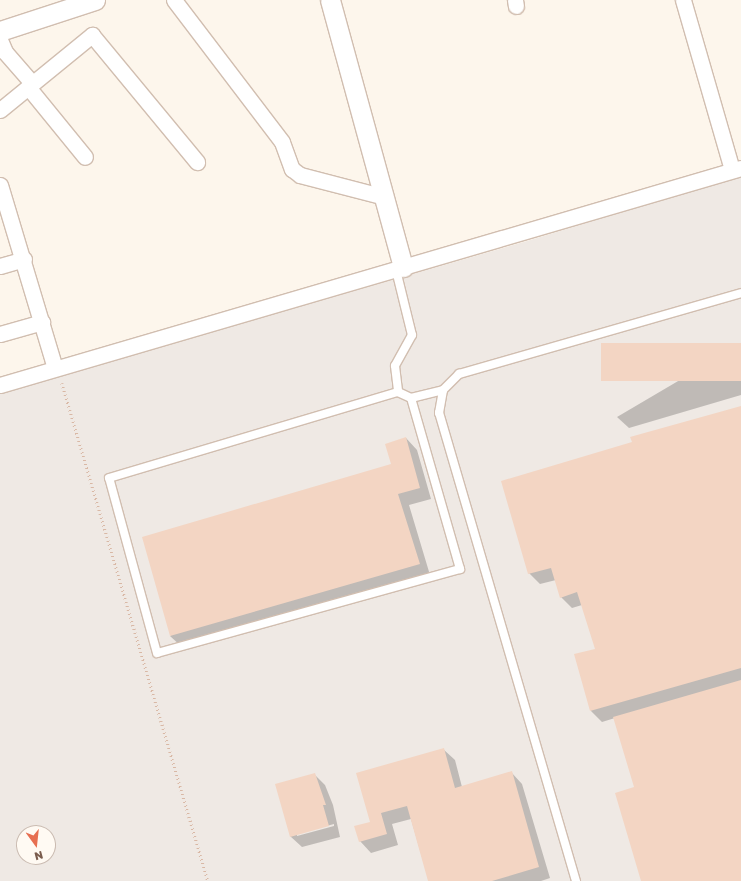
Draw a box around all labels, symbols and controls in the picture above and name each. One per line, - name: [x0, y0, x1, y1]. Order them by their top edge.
- north arrow: [16, 825, 56, 865]
- text: N: [33, 849, 45, 863]

